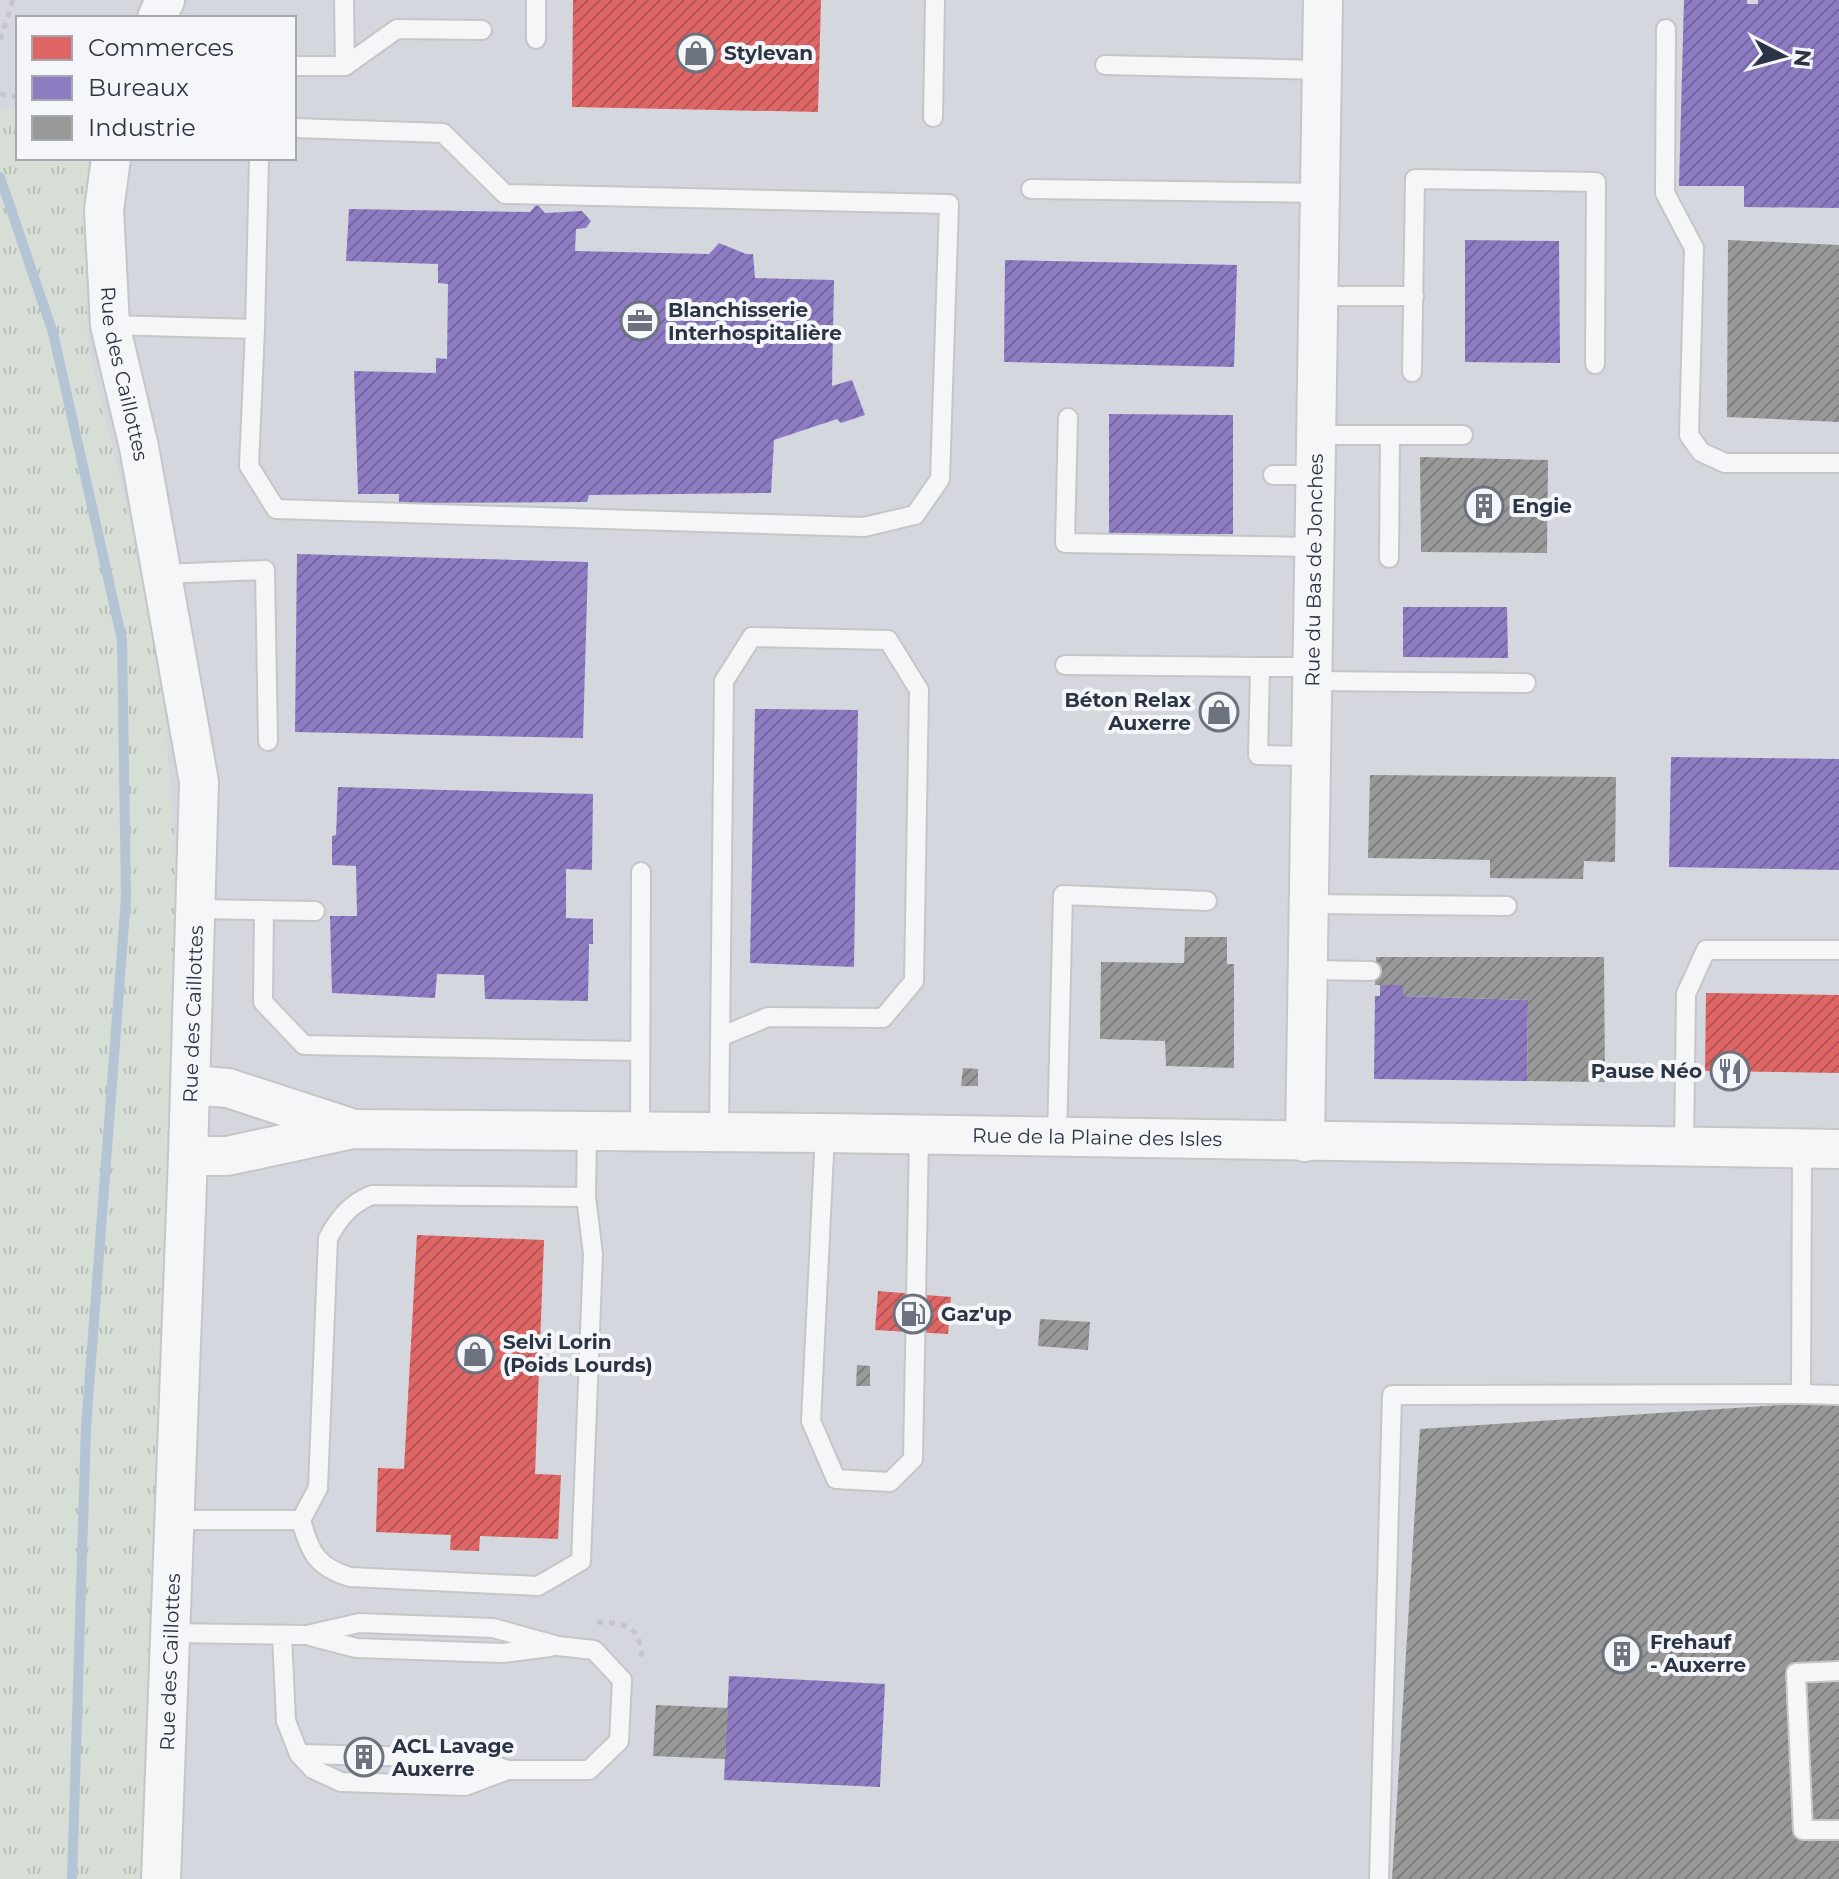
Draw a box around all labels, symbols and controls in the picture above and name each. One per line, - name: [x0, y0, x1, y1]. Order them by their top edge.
- legend: [16, 16, 296, 160]
- north arrow: [1743, 16, 1823, 96]
- shop icon: Stylevan: [675, 32, 717, 74]
- text: Commerces: [88, 33, 234, 62]
- place label: Stylevan: [724, 41, 813, 65]
- text: N: [1788, 48, 1817, 68]
- text: Bureaux: [88, 73, 189, 102]
- text: Industrie: [88, 113, 196, 142]
- street label: Rue des Caillottes: [96, 286, 153, 463]
- place label: Blanchisserie Interhospitalière: [668, 298, 842, 345]
- office icon: Blanchisserie Interhospitalière: [619, 300, 661, 342]
- street label: Rue du Bas de Jonches: [1300, 453, 1328, 687]
- building icon: Engie: [1463, 485, 1505, 527]
- place label: Engie: [1512, 494, 1572, 518]
- place label: Béton Relax Auxerre: [1065, 688, 1191, 735]
- shop icon: Béton Relax Auxerre: [1198, 691, 1240, 733]
- street label: Rue des Caillottes: [178, 925, 208, 1103]
- restaurant icon: Pause Néo: [1709, 1050, 1751, 1092]
- place label: Pause Néo: [1591, 1059, 1702, 1083]
- street label: Rue de la Plaine des Isles: [972, 1123, 1223, 1151]
- fuel station icon: Gaz'up: [892, 1293, 934, 1335]
- place label: Gaz'up: [941, 1302, 1012, 1326]
- place label: Selvi Lorin (Poids Lourds): [503, 1330, 653, 1377]
- shop icon: Selvi Lorin (Poids Lourds): [454, 1333, 496, 1375]
- street label: Rue des Caillottes: [155, 1573, 185, 1751]
- place label: Frehauf - Auxerre: [1650, 1630, 1746, 1677]
- building icon: Frehauf - Auxerre: [1601, 1633, 1643, 1675]
- place label: ACL Lavage Auxerre: [391, 1734, 514, 1781]
- building icon: ACL Lavage Auxerre: [343, 1736, 385, 1778]

